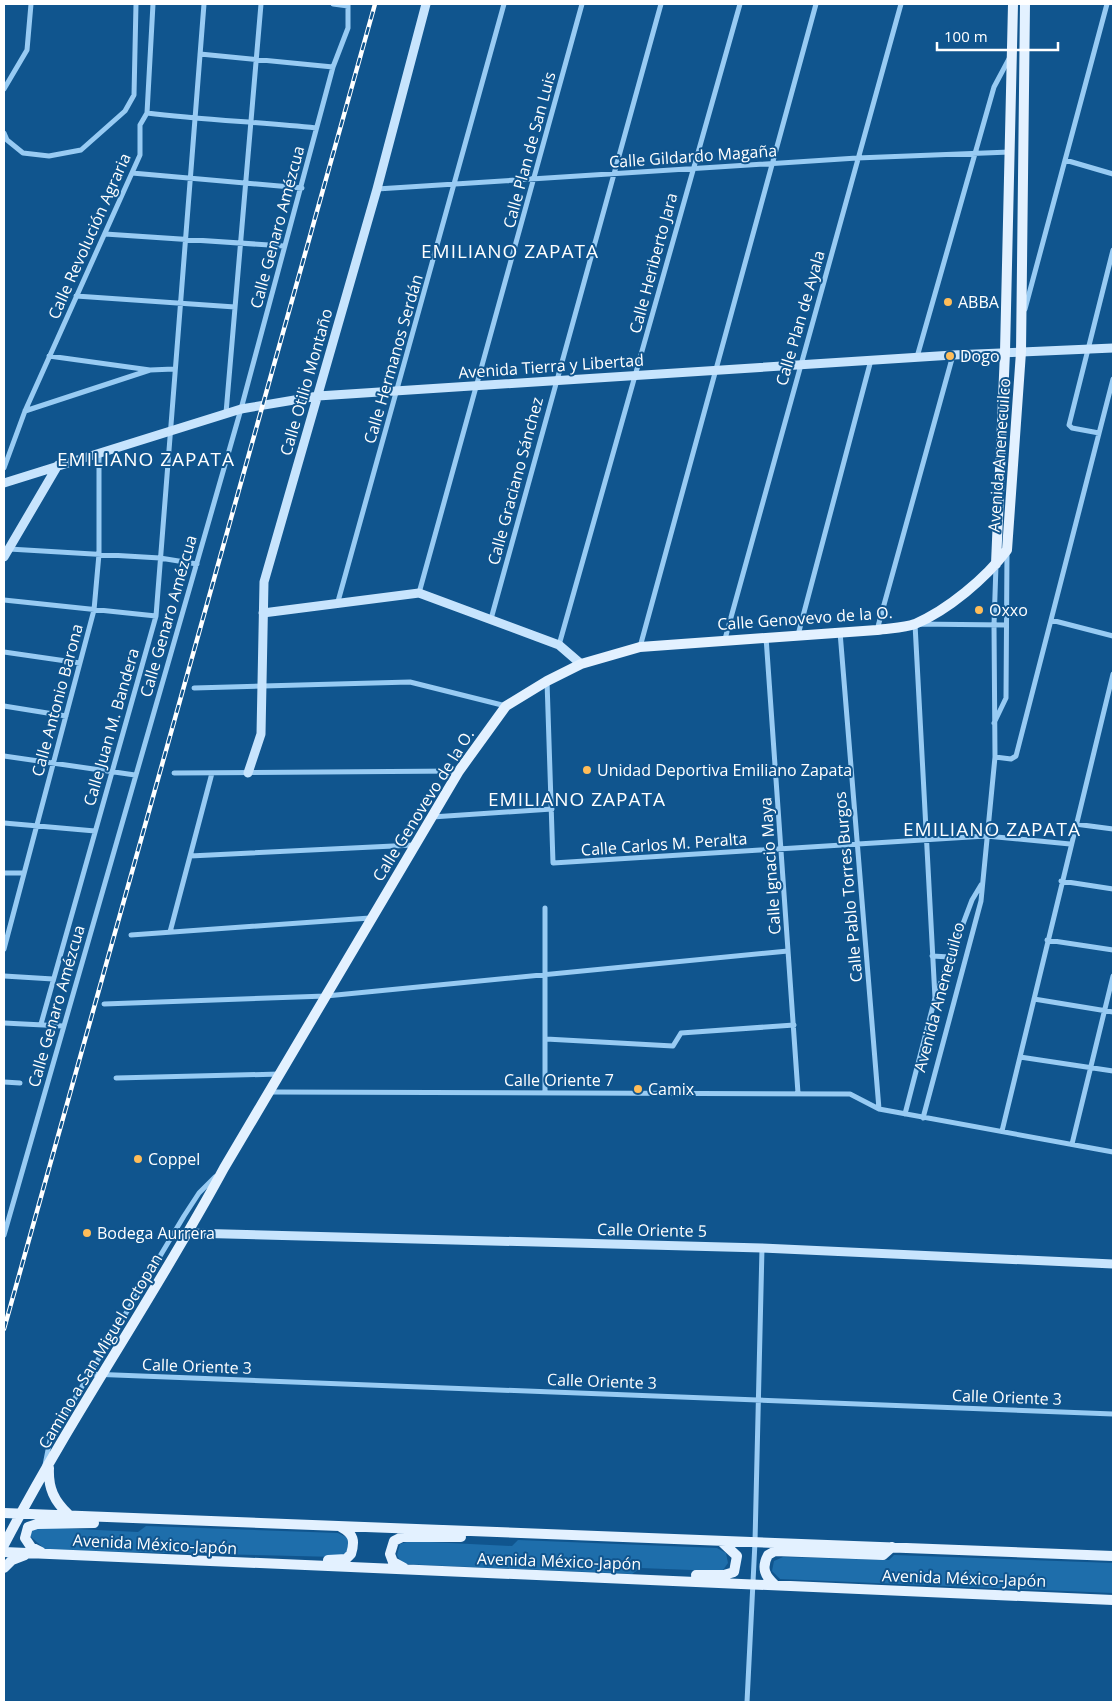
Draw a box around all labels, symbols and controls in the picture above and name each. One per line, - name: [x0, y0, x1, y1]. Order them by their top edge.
- scale bar: [937, 20, 1058, 52]
- text: 100 m: [944, 26, 988, 46]
- street label: Calle Plan de San Luis: [498, 69, 560, 231]
- street label: Calle Gildardo Magaña: [608, 139, 778, 173]
- street label: Calle Genaro Amézcua: [245, 143, 309, 311]
- street label: Calle Revolución Agraria: [42, 150, 136, 322]
- street label: Calle Heriberto Jara: [624, 190, 682, 336]
- district label: EMILIANO ZAPATA: [421, 238, 599, 264]
- street label: Calle Plan de Ayala: [770, 248, 830, 388]
- street label: Calle Hermanos Serdán: [358, 272, 428, 446]
- place label: ABBA: [958, 291, 1000, 313]
- marker: ABBA: [942, 296, 954, 308]
- street label: Calle Otilio Montaño: [274, 306, 338, 458]
- place label: Dogo: [960, 345, 1000, 367]
- street label: Avenida Tierra y Libertad: [457, 349, 645, 383]
- marker: Dogo: [944, 350, 956, 362]
- street label: Avenida Anenecuilco: [983, 377, 1015, 533]
- street label: Calle Graciano Sánchez: [482, 395, 548, 567]
- district label: EMILIANO ZAPATA: [57, 446, 235, 472]
- street label: Calle Genaro Amézcua: [134, 532, 202, 700]
- place label: Oxxo: [989, 599, 1028, 621]
- street label: Calle Genovevo de la O.: [717, 601, 893, 635]
- marker: Oxxo: [973, 604, 985, 616]
- street label: Calle Antonio Barona: [26, 621, 88, 779]
- street label: Calle Juan M. Bandera: [78, 646, 144, 808]
- street label: Calle Genovevo de la O.: [367, 725, 479, 885]
- place label: Unidad Deportiva Emiliano Zapata: [597, 759, 852, 781]
- marker: Unidad Deportiva Emiliano Zapata: [581, 764, 593, 776]
- district label: EMILIANO ZAPATA: [488, 786, 666, 812]
- street label: Calle Pablo Torres Burgos: [829, 791, 867, 983]
- street label: Calle Ignacio Maya: [754, 797, 786, 935]
- district label: EMILIANO ZAPATA: [903, 816, 1081, 842]
- street label: Calle Carlos M. Peralta: [580, 827, 748, 861]
- street label: Avenida Anenecuilco: [908, 920, 970, 1074]
- street label: Calle Genaro Amézcua: [22, 922, 90, 1090]
- street label: Calle Oriente 7: [504, 1069, 614, 1091]
- place label: Camix: [648, 1078, 695, 1100]
- marker: Camix: [632, 1083, 644, 1095]
- place label: Coppel: [148, 1148, 200, 1170]
- marker: Coppel: [132, 1153, 144, 1165]
- street label: Calle Oriente 5: [597, 1218, 707, 1242]
- place label: Bodega Aurrera: [97, 1222, 215, 1244]
- marker: Bodega Aurrera: [81, 1227, 93, 1239]
- street label: Camino a San Miguel Octopan: [33, 1249, 167, 1453]
- street label: Calle Oriente 3: [142, 1353, 252, 1379]
- street label: Calle Oriente 3: [547, 1368, 657, 1394]
- street label: Calle Oriente 3: [952, 1384, 1062, 1410]
- street label: Avenida México-Japón: [72, 1529, 238, 1559]
- street label: Avenida México-Japón: [476, 1547, 642, 1575]
- street label: Avenida México-Japón: [881, 1564, 1047, 1592]

